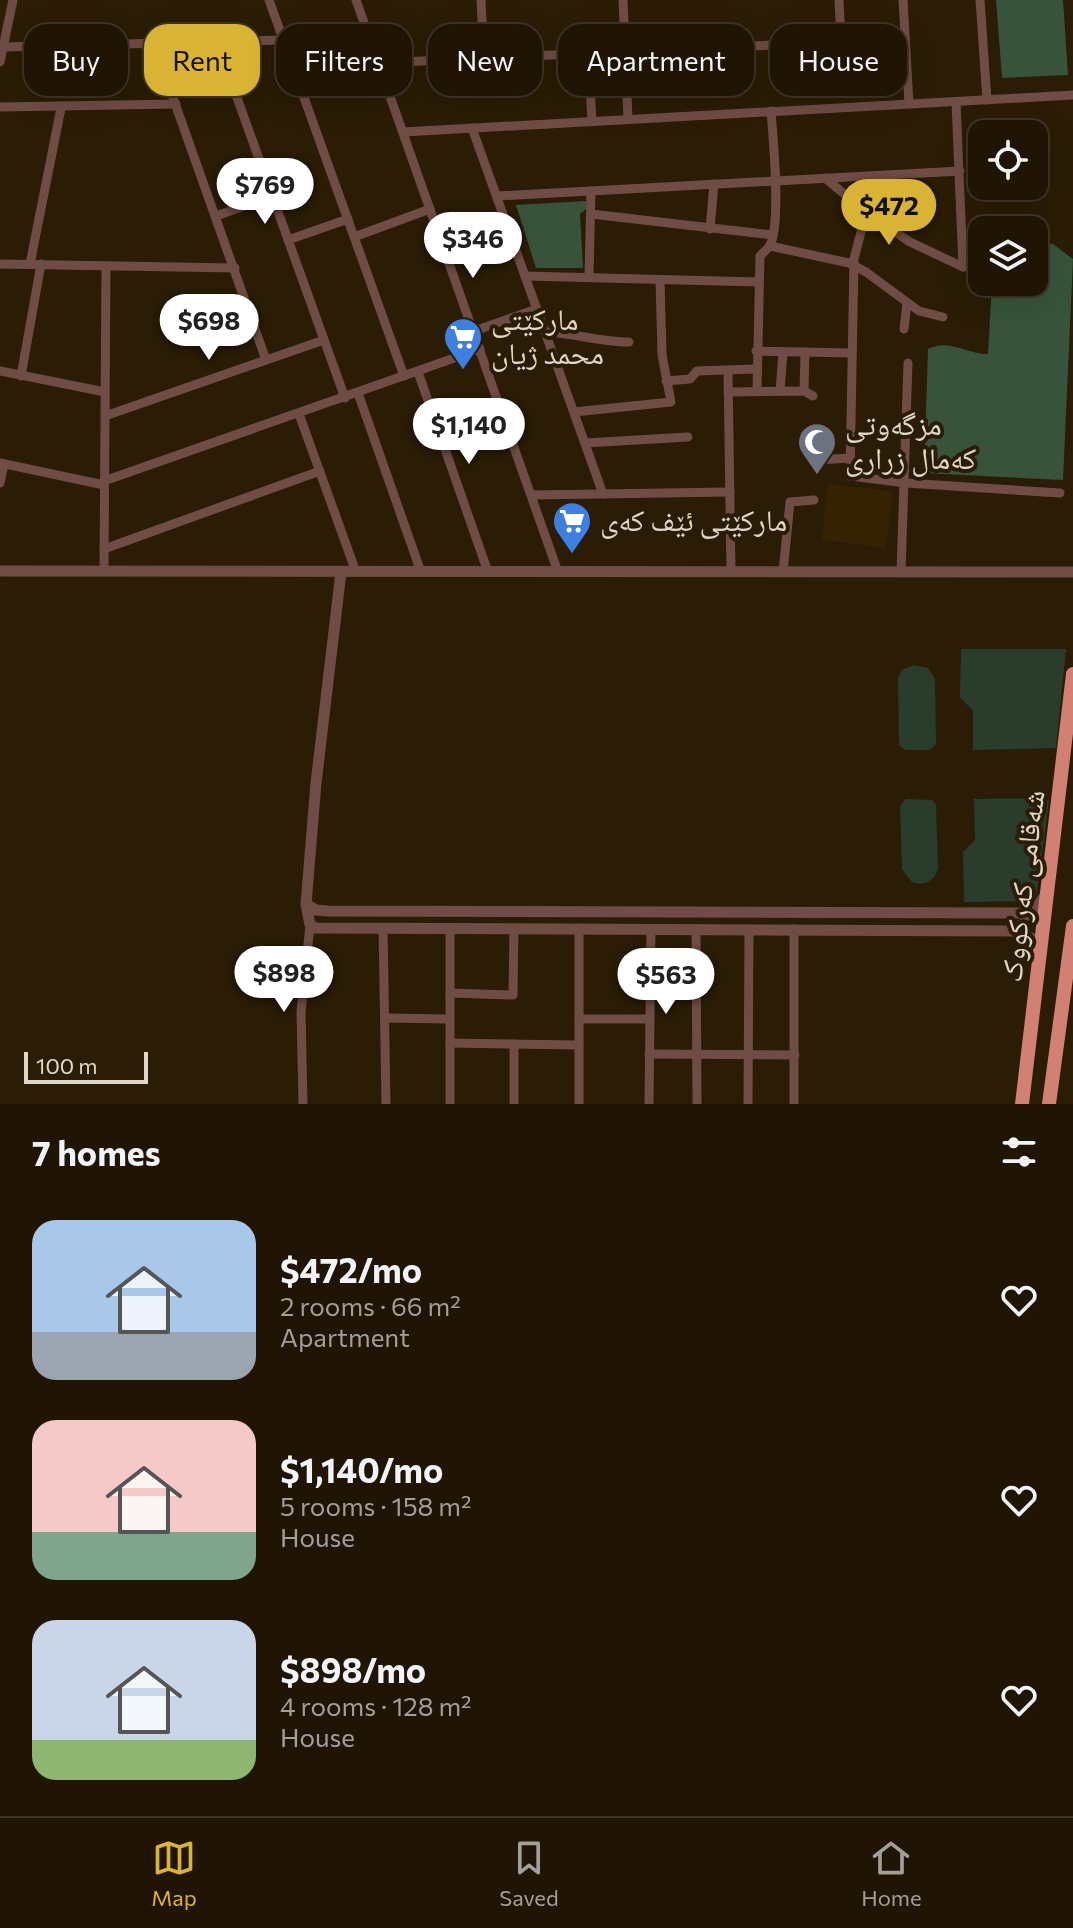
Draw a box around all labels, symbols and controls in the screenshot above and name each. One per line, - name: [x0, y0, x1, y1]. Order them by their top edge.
- chip: Buy: [24, 24, 128, 96]
- chip: Rent: [144, 24, 260, 96]
- chip: Filters: [276, 24, 412, 96]
- chip: New: [428, 24, 542, 96]
- chip: Apartment: [558, 24, 754, 96]
- chip: House: [770, 24, 907, 96]
- map controls: [968, 120, 1048, 296]
- button: locate: [968, 120, 1048, 200]
- pin: $769: [218, 158, 312, 226]
- text: $769: [235, 168, 295, 199]
- pin: $472: [842, 179, 936, 247]
- text: $472: [859, 189, 919, 220]
- pin: $346: [426, 212, 520, 280]
- button: layers: [968, 216, 1048, 296]
- text: $346: [442, 222, 504, 253]
- pin: $698: [162, 294, 256, 362]
- place label: مارکێتی محمد ژیان: [491, 299, 604, 372]
- text: $698: [178, 304, 240, 335]
- supermarket icon: مارکێتی محمد ژیان: [442, 316, 484, 371]
- pin: $1,140: [404, 398, 534, 466]
- place label: مزگەوتی کەمال زراری: [845, 404, 976, 477]
- text: $1,140: [431, 408, 507, 439]
- mosque icon: مزگەوتی کەمال زراری: [796, 421, 838, 476]
- supermarket icon: مارکێتی ئێف کەی: [551, 500, 593, 555]
- place label: مارکێتی ئێف کەی: [600, 500, 787, 539]
- street label: شەقامی کەرکووک: [990, 788, 1053, 984]
- pin: $898: [237, 946, 331, 1014]
- pin: $563: [619, 948, 713, 1016]
- text: $898: [252, 956, 316, 987]
- text: $563: [635, 958, 697, 989]
- scale bar: [24, 1048, 148, 1084]
- text: 100 m: [36, 1052, 98, 1079]
- icon: filters: [997, 1130, 1041, 1174]
- text: 7 homes: [32, 1131, 161, 1173]
- text: $472/mo: [280, 1248, 422, 1290]
- icon: home: [96, 1252, 192, 1348]
- icon: heart: [997, 1278, 1041, 1322]
- text: 2 rooms · 66 m²: [280, 1290, 461, 1321]
- text: Apartment: [280, 1321, 410, 1352]
- text: $1,140/mo: [280, 1448, 443, 1490]
- icon: home: [96, 1452, 192, 1548]
- icon: heart: [997, 1478, 1041, 1522]
- text: 5 rooms · 158 m²: [280, 1490, 471, 1521]
- text: House: [280, 1521, 355, 1552]
- text: $898/mo: [280, 1648, 426, 1690]
- icon: home: [96, 1652, 192, 1748]
- icon: heart: [997, 1678, 1041, 1722]
- text: 4 rooms · 128 m²: [280, 1690, 472, 1721]
- text: House: [280, 1721, 355, 1752]
- tab: Map: [151, 1836, 197, 1911]
- tab: Saved: [499, 1836, 559, 1911]
- tab: Home: [861, 1836, 922, 1911]

